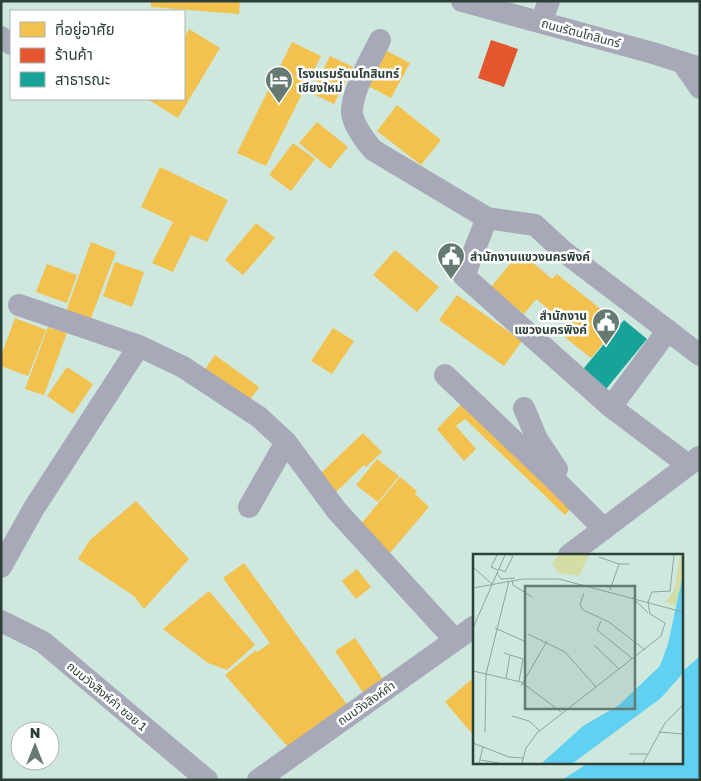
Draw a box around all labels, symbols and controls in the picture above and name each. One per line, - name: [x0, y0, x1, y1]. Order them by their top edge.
- legend: [10, 10, 185, 100]
- street label: ถนนรัตนโกสินทร์: [540, 15, 623, 51]
- text: ที่อยู่อาศัย: [55, 19, 115, 39]
- text: ร้านค้า: [55, 45, 93, 63]
- hotel icon: โรงแรมรัตนโกสินทร์ เชียงใหม่: [264, 65, 294, 104]
- place label: โรงแรมรัตนโกสินทร์ เชียงใหม่: [298, 66, 399, 95]
- text: สาธารณะ: [55, 70, 110, 88]
- public building icon: สำนักงานแขวงนครพิงค์: [436, 241, 466, 280]
- place label: สำนักงานแขวงนครพิงค์: [470, 249, 590, 264]
- public building icon: สำนักงาน แขวงนครพิงค์: [591, 307, 621, 346]
- place label: สำนักงาน แขวงนครพิงค์: [515, 308, 587, 337]
- inset map: [473, 554, 684, 764]
- street label: ถนนวังสิงห์คำ ซอย 1: [64, 658, 150, 734]
- street label: ถนนวังสิงห์คำ: [334, 678, 398, 728]
- north arrow: [10, 721, 60, 771]
- text: N: [30, 724, 40, 741]

